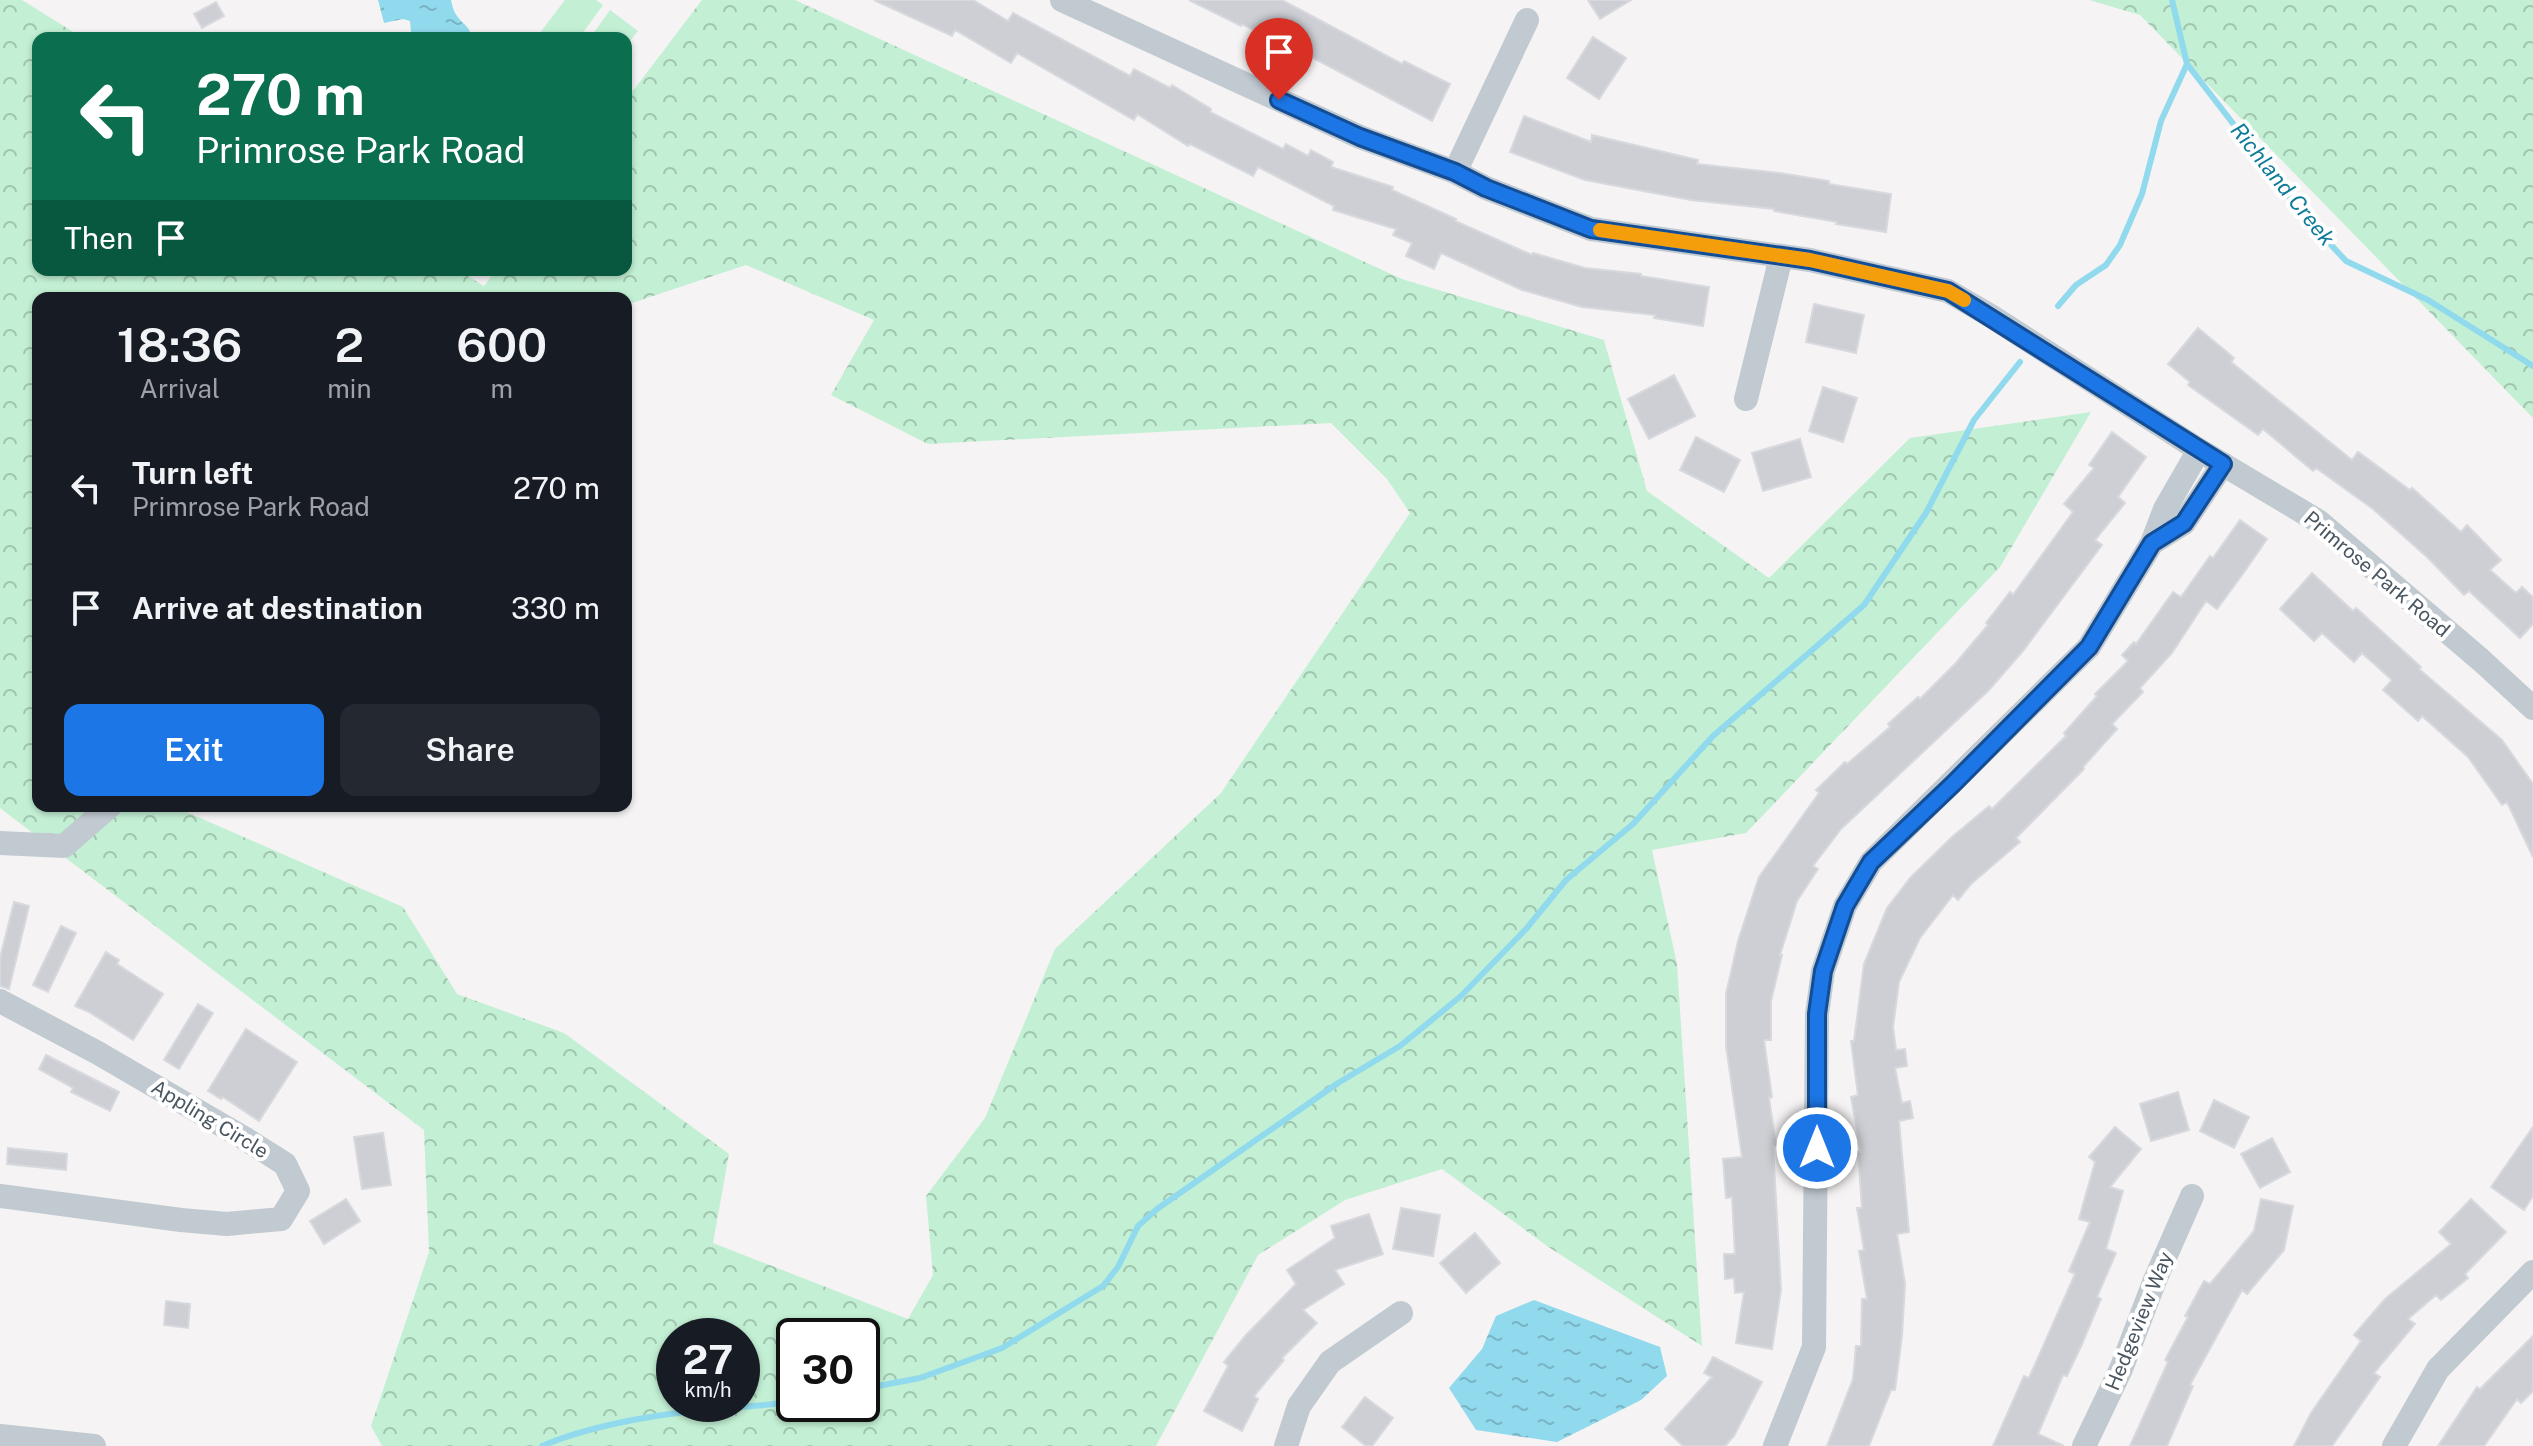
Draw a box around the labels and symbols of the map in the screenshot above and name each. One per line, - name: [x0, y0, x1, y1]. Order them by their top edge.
- pin: [1245, 18, 1313, 100]
- water label: Richland Creek: [2226, 117, 2341, 251]
- street label: Primrose Park Road: [2299, 506, 2455, 642]
- street label: Appling Circle: [147, 1075, 273, 1163]
- position arrow: [1775, 1106, 1859, 1190]
- street label: Hedgeview Way: [2100, 1248, 2178, 1394]
- speed limit sign: 30: [776, 1318, 880, 1422]

